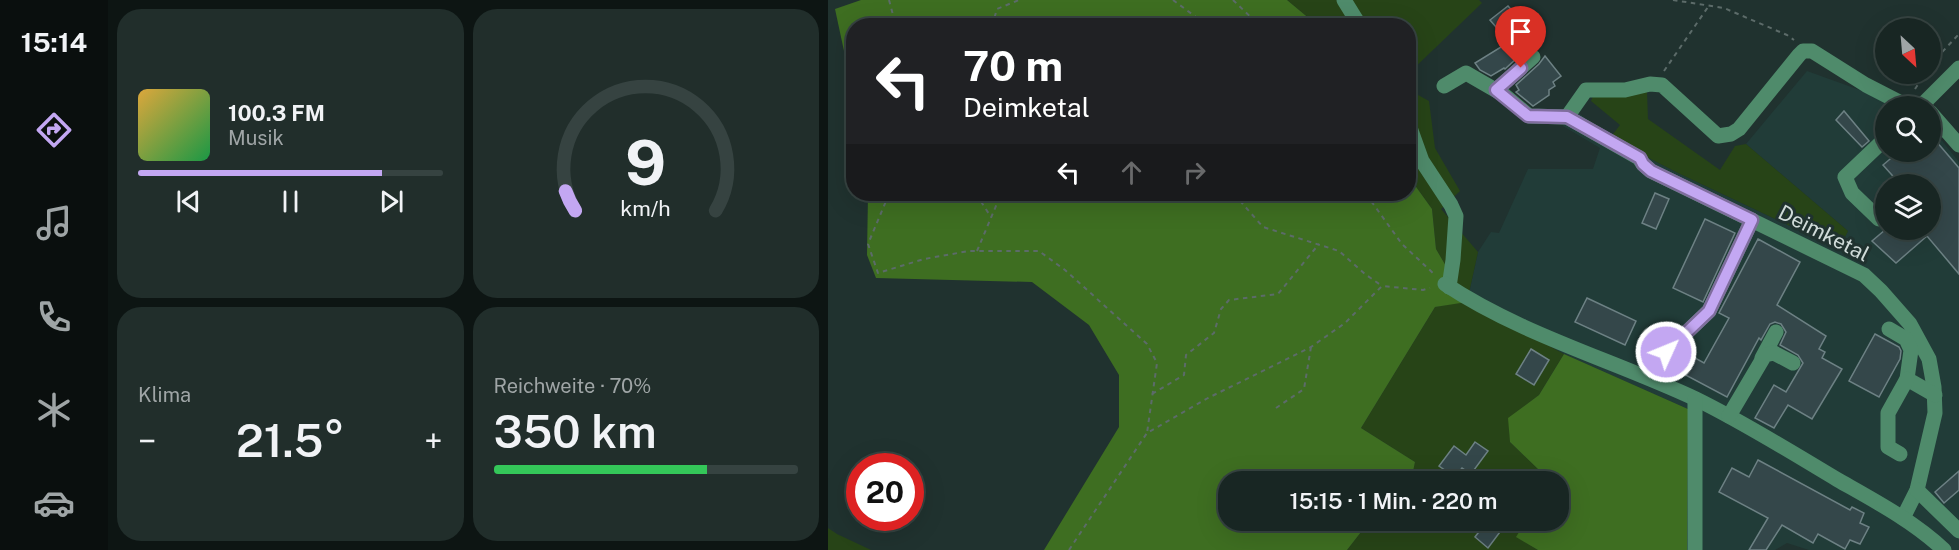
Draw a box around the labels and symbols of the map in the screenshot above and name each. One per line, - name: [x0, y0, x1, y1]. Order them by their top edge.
- pin: [1495, 6, 1546, 68]
- north arrow: [1875, 18, 1941, 84]
- street label: Deimketal: [1774, 199, 1874, 267]
- position arrow: [1634, 320, 1698, 384]
- speed limit sign: 20: [846, 453, 924, 531]

